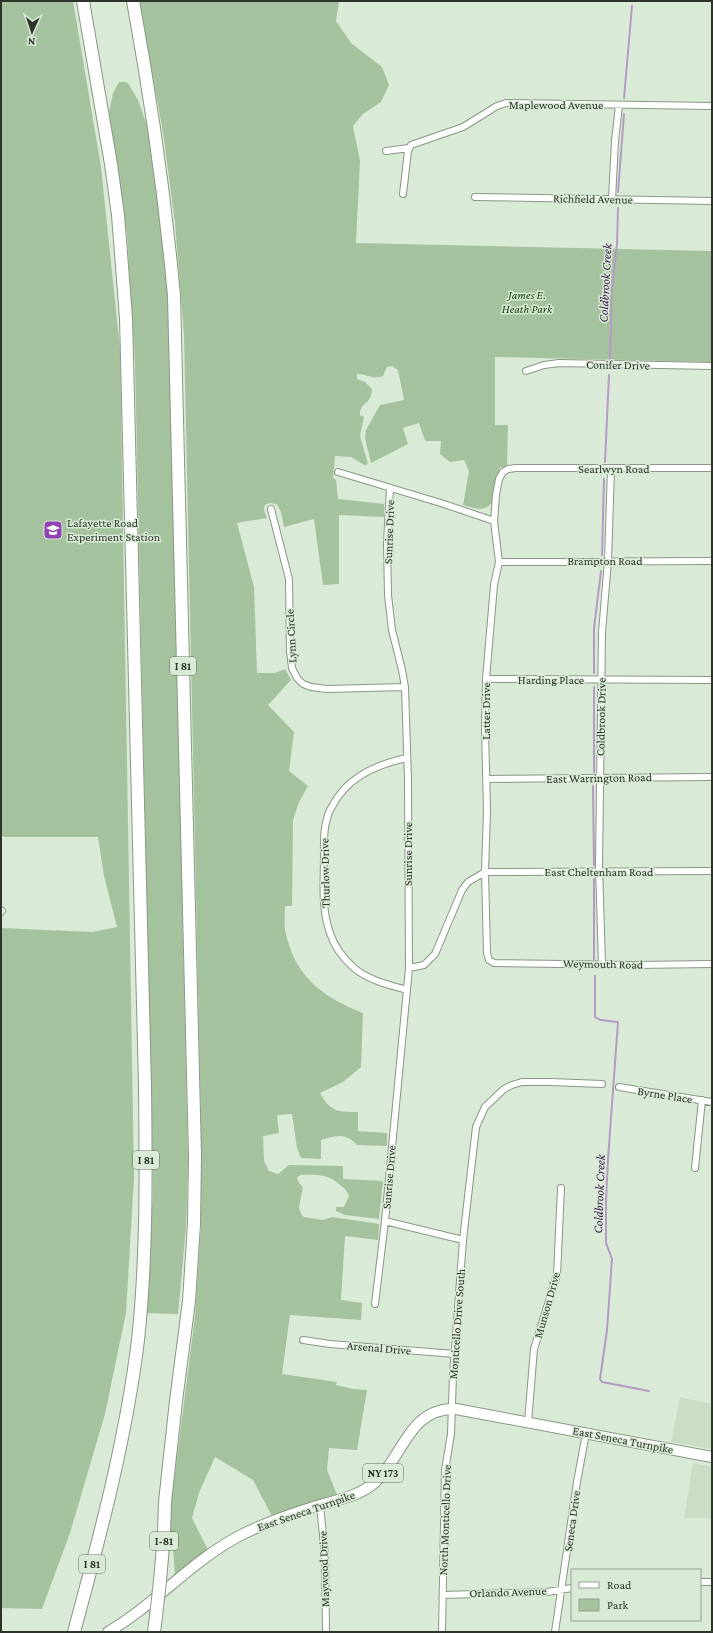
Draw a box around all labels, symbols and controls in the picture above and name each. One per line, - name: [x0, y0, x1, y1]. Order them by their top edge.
- north arrow: [12, 12, 52, 52]
- text: N: [27, 36, 36, 48]
- street label: Maplewood Avenue: [509, 98, 603, 112]
- street label: Richfield Avenue: [553, 191, 633, 207]
- water label: Coldbrook Creek: [595, 242, 615, 323]
- park label: James E. Heath Park: [502, 288, 553, 316]
- street label: Conifer Drive: [586, 357, 650, 373]
- street label: Searlwyn Road: [578, 462, 650, 476]
- street label: Sunrise Drive: [381, 500, 397, 564]
- place label: Lafayette Road Experiment Station: [67, 516, 161, 544]
- school or university icon: Lafayette Road Experiment Station: [42, 519, 64, 541]
- street label: Brampton Road: [568, 554, 643, 568]
- street label: Lynn Circle: [283, 609, 299, 663]
- road number: I 81: [170, 657, 196, 675]
- street label: Harding Place: [518, 673, 584, 687]
- street label: Coldbrook Drive: [593, 678, 609, 756]
- street label: Latter Drive: [479, 682, 493, 740]
- street label: East Warrington Road: [546, 770, 653, 786]
- street label: Sunrise Drive: [401, 822, 415, 886]
- street label: Thurlow Drive: [317, 838, 333, 908]
- street label: East Cheltenham Road: [545, 865, 654, 879]
- street label: Weymouth Road: [563, 956, 644, 972]
- street label: Byrne Place: [637, 1084, 693, 1106]
- street label: Sunrise Drive: [379, 1144, 399, 1210]
- road number: I 81: [133, 1151, 159, 1169]
- water label: Coldbrook Creek: [590, 1153, 608, 1234]
- street label: Monticello Drive South: [446, 1268, 468, 1380]
- street label: Munson Drive: [531, 1270, 563, 1340]
- street label: Arsenal Drive: [346, 1338, 412, 1358]
- street label: East Seneca Turnpike: [571, 1423, 675, 1457]
- road number: NY 173: [363, 1464, 403, 1482]
- street label: North Monticello Drive: [436, 1464, 454, 1576]
- street label: East Seneca Turnpike: [255, 1488, 357, 1534]
- street label: Seneca Drive: [561, 1490, 583, 1552]
- street label: Maywood Drive: [316, 1531, 332, 1607]
- road number: I-81: [150, 1532, 178, 1550]
- road number: I 81: [79, 1555, 105, 1573]
- legend: [571, 1569, 701, 1621]
- text: Road: [607, 1578, 632, 1592]
- street label: Orlando Avenue: [469, 1584, 547, 1600]
- text: Park: [607, 1598, 629, 1612]

